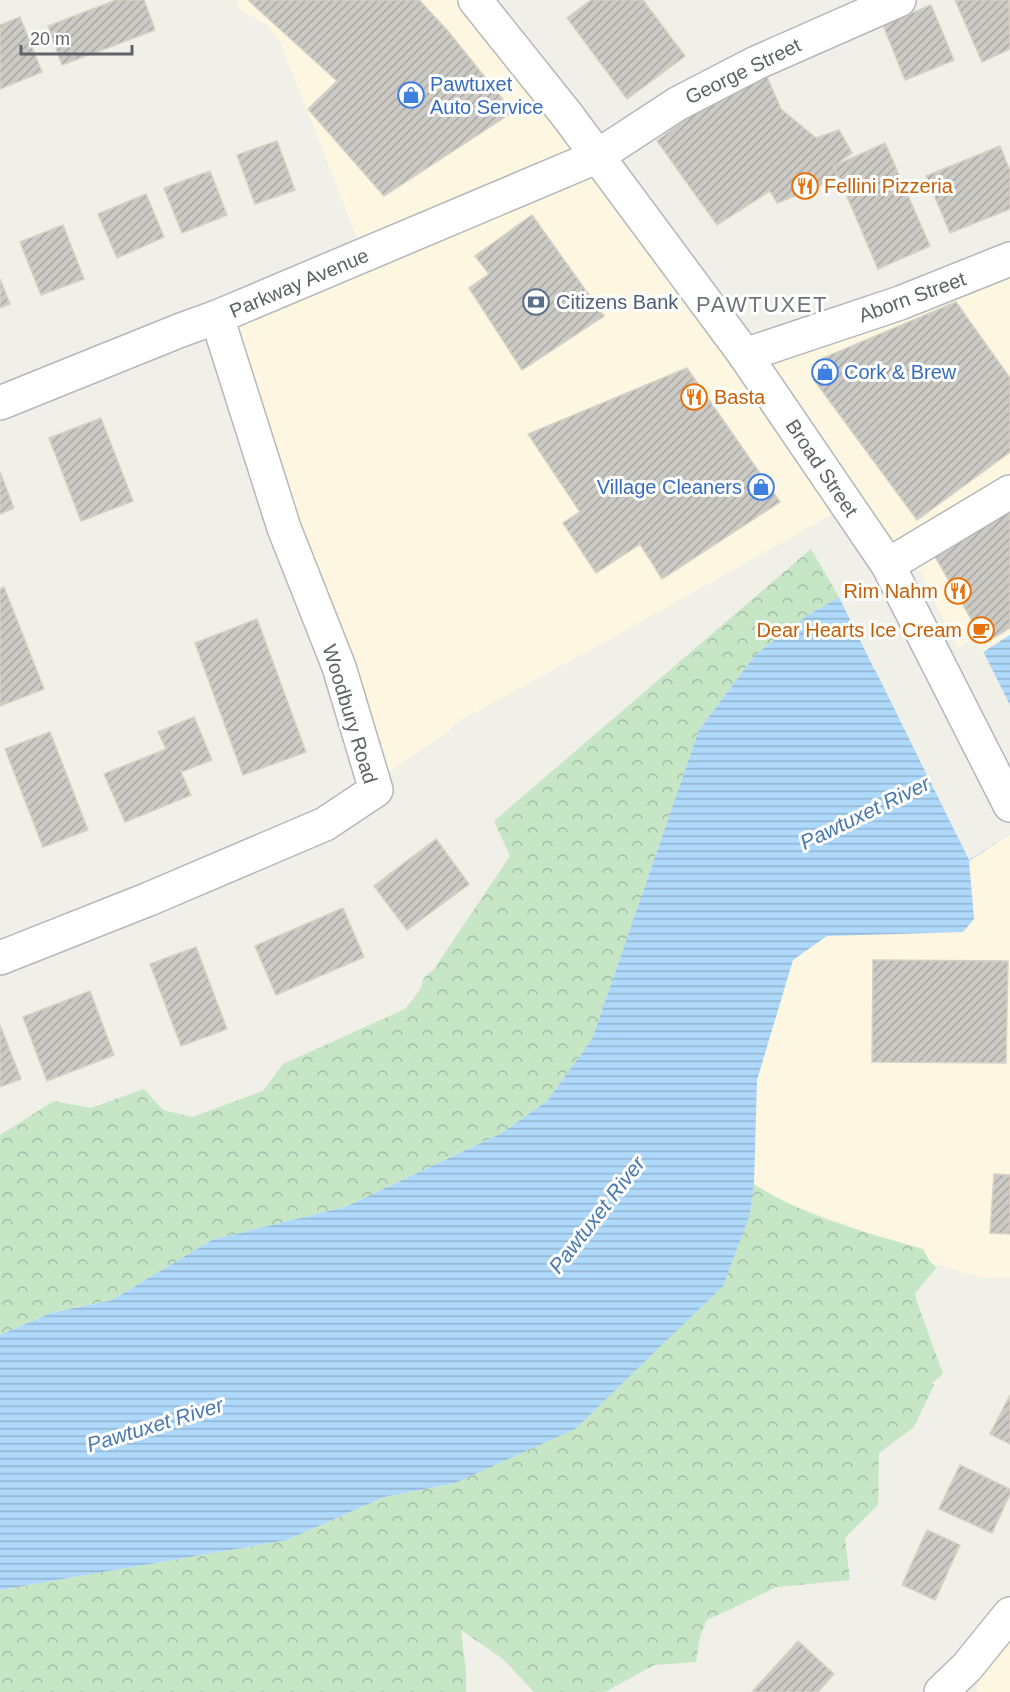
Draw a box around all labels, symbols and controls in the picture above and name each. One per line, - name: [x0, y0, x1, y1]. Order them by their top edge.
- scale bar: [21, 18, 132, 56]
- text: 20 m: [30, 29, 70, 49]
- street label: George Street: [682, 33, 805, 108]
- place label: Pawtuxet Auto Service: [430, 73, 543, 118]
- shop icon: Pawtuxet Auto Service: [396, 80, 426, 110]
- restaurant icon: Fellini Pizzeria: [790, 171, 820, 201]
- place label: Fellini Pizzeria: [824, 175, 954, 197]
- street label: Parkway Avenue: [226, 244, 372, 322]
- street label: Aborn Street: [855, 267, 969, 327]
- bank icon: Citizens Bank: [521, 287, 551, 317]
- place label: Citizens Bank: [556, 291, 679, 313]
- district label: PAWTUXET: [696, 292, 828, 317]
- shop icon: Cork & Brew: [810, 357, 840, 387]
- place label: Cork & Brew: [844, 361, 957, 383]
- restaurant icon: Basta: [679, 382, 709, 412]
- place label: Basta: [714, 386, 766, 408]
- street label: Broad Street: [781, 415, 863, 521]
- shop icon: Village Cleaners: [746, 472, 776, 502]
- place label: Village Cleaners: [597, 476, 742, 498]
- restaurant icon: Rim Nahm: [943, 576, 973, 606]
- place label: Rim Nahm: [844, 580, 938, 602]
- cafe icon: Dear Hearts Ice Cream: [966, 615, 996, 645]
- place label: Dear Hearts Ice Cream: [756, 619, 962, 641]
- street label: Woodbury Road: [318, 642, 382, 786]
- water label: Pawtuxet River: [796, 771, 934, 854]
- water label: Pawtuxet River: [544, 1151, 650, 1277]
- water label: Pawtuxet River: [84, 1393, 227, 1456]

